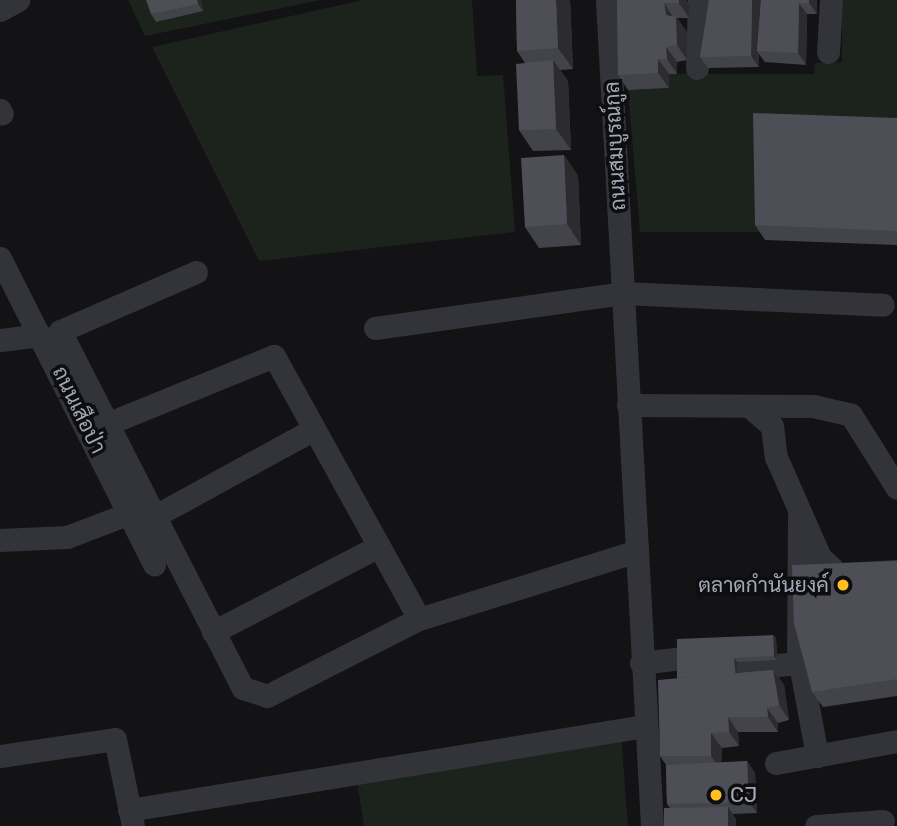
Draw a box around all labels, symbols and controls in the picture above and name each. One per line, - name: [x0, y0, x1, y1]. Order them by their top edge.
- street label: ถนนสมบูรณ์กูล: [599, 81, 631, 211]
- street label: ถนนเสือป่า: [47, 362, 111, 458]
- place label: ตลาดกำนันยงค์: [698, 572, 829, 598]
- marker: ตลาดกำนันยงค์: [835, 577, 851, 593]
- place label: CJ: [730, 782, 757, 808]
- marker: CJ: [708, 787, 724, 803]

